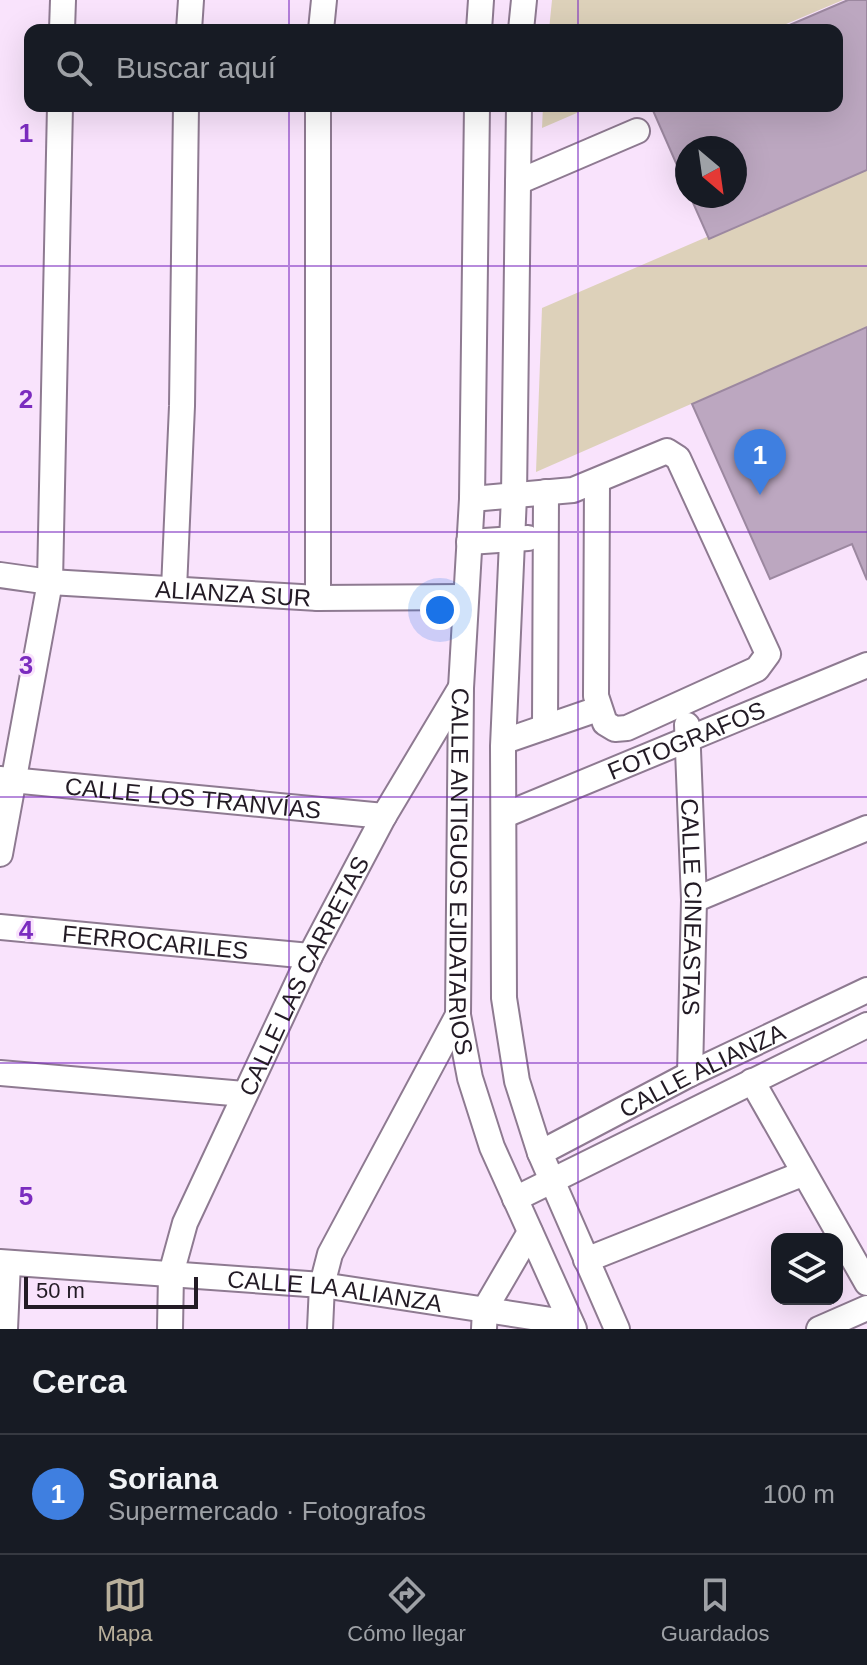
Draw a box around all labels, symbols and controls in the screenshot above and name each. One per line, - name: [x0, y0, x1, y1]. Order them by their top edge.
- search box: [24, 24, 843, 112]
- icon: search: [52, 46, 96, 90]
- text: Buscar aquí: [116, 51, 276, 84]
- text: 1: [19, 118, 33, 148]
- north arrow: [675, 136, 747, 208]
- text: 2: [19, 384, 33, 414]
- pin: 1: [734, 429, 786, 495]
- street label: ALIANZA SUR: [154, 575, 312, 611]
- your location: [420, 590, 460, 630]
- text: 3: [19, 650, 33, 680]
- street label: CALLE ANTIGUOS EJIDATARIOS: [445, 688, 479, 1057]
- street label: FOTOGRAFOS: [603, 695, 769, 785]
- street label: CALLE LOS TRANVÍAS: [64, 772, 322, 823]
- street label: CALLE CINEASTAS: [676, 798, 708, 1016]
- street label: CALLE LAS CARRETAS: [233, 851, 374, 1100]
- text: 4: [19, 915, 34, 945]
- street label: FERROCARILES: [61, 919, 250, 964]
- street label: CALLE ALIANZA: [614, 1018, 789, 1122]
- text: 5: [19, 1181, 33, 1211]
- map controls: [771, 1233, 843, 1305]
- button: layers: [771, 1233, 843, 1305]
- street label: CALLE LA ALIANZA: [226, 1265, 444, 1317]
- scale bar: [24, 1273, 198, 1309]
- text: 50 m: [36, 1278, 85, 1303]
- text: Cerca: [32, 1362, 127, 1400]
- text: Soriana: [108, 1462, 218, 1495]
- text: 1: [51, 1479, 65, 1509]
- text: 100 m: [763, 1479, 835, 1509]
- text: Supermercado · Fotografos: [108, 1496, 426, 1526]
- tab: Mapa: [97, 1573, 152, 1647]
- tab: Cómo llegar: [347, 1573, 466, 1647]
- tab: Guardados: [661, 1573, 770, 1647]

